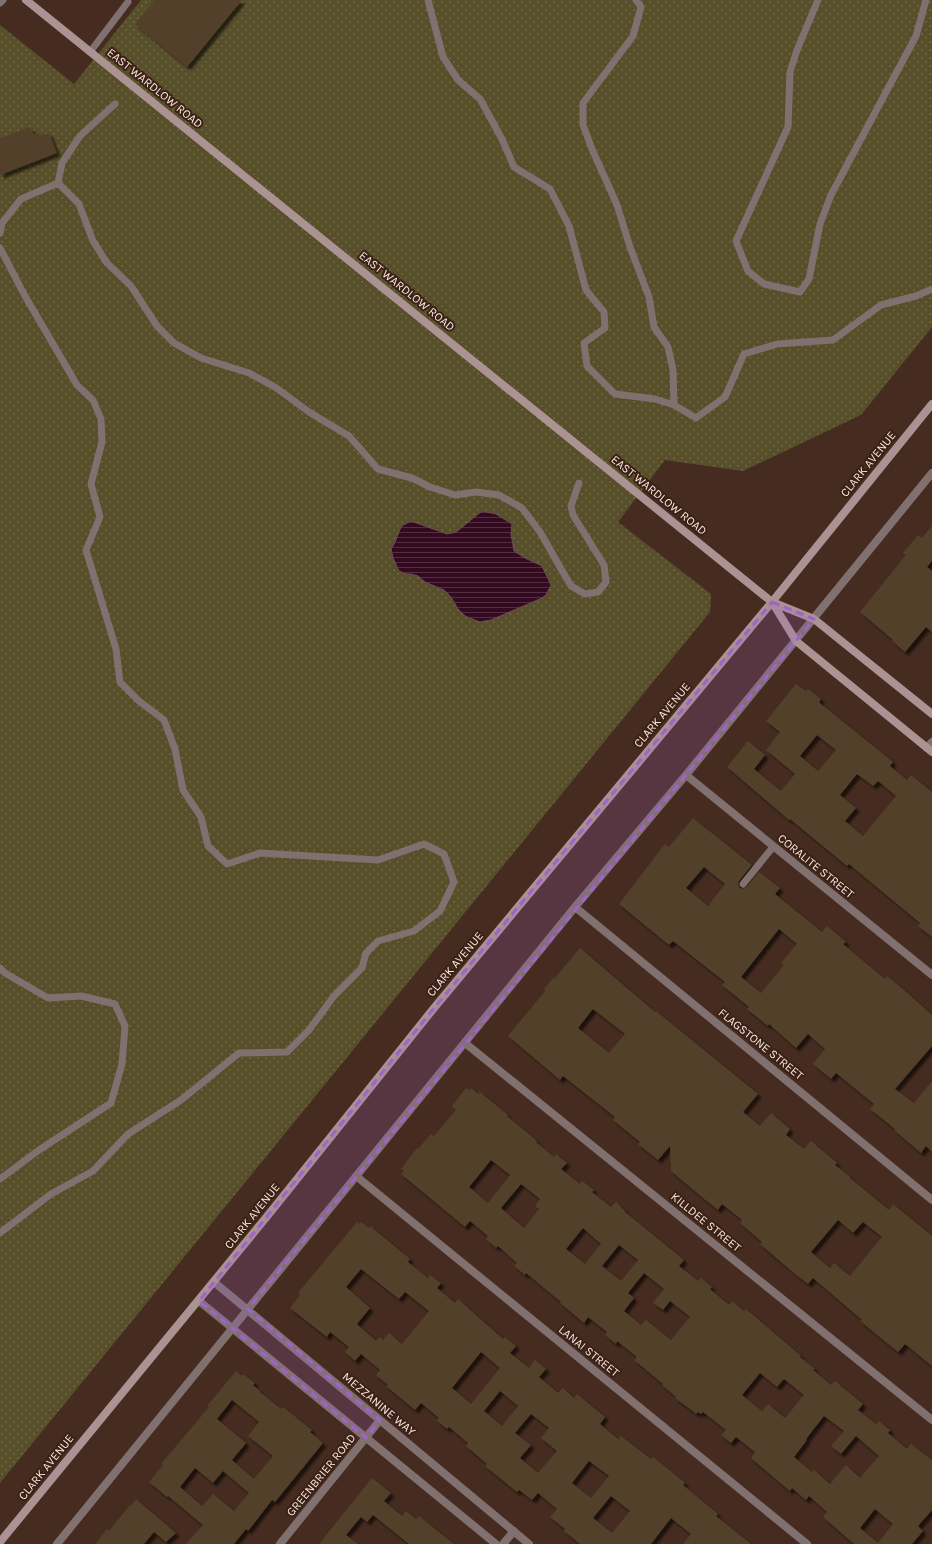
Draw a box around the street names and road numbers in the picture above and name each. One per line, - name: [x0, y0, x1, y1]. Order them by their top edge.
- street label: EAST WARDLOW ROAD: [104, 45, 206, 131]
- street label: EAST WARDLOW ROAD: [356, 248, 458, 334]
- street label: CLARK AVENUE: [837, 428, 899, 500]
- street label: EAST WARDLOW ROAD: [608, 452, 710, 538]
- street label: CLARK AVENUE: [631, 680, 693, 750]
- street label: CORALITE STREET: [775, 831, 857, 901]
- street label: CLARK AVENUE: [424, 929, 486, 999]
- street label: FLAGSTONE STREET: [716, 1005, 806, 1083]
- street label: CLARK AVENUE: [221, 1180, 283, 1252]
- street label: KILLDEE STREET: [668, 1189, 744, 1255]
- street label: LANAI STREET: [556, 1322, 622, 1380]
- street label: MEZZANINE WAY: [340, 1369, 419, 1439]
- street label: CLARK AVENUE: [15, 1431, 77, 1503]
- street label: GREENBRIER ROAD: [284, 1431, 359, 1519]

